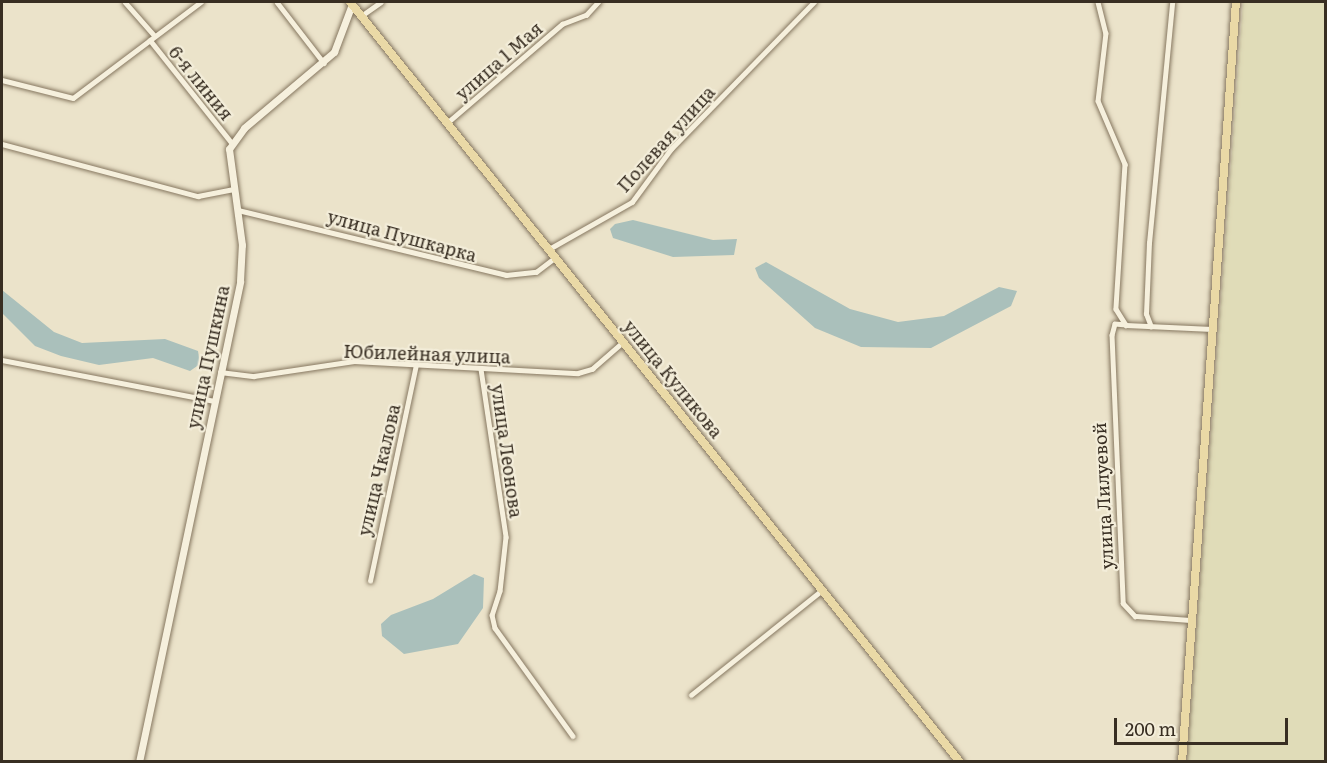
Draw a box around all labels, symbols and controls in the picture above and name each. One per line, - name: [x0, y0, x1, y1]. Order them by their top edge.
- street label: улица 1 Мая: [451, 17, 547, 105]
- street label: 6-я линия: [165, 42, 237, 124]
- street label: Полевая улица: [613, 81, 719, 197]
- street label: улица Пушкарка: [325, 206, 479, 266]
- street label: улица Пушкина: [182, 283, 234, 431]
- street label: улица Куликова: [619, 316, 727, 442]
- street label: Юбилейная улица: [343, 340, 511, 368]
- street label: улица Леонова: [487, 383, 527, 519]
- street label: улица Чкалова: [353, 402, 405, 538]
- street label: улица Лилуевой: [1088, 422, 1118, 570]
- scale bar: [1117, 706, 1291, 744]
- text: 200 m: [1125, 715, 1176, 742]

